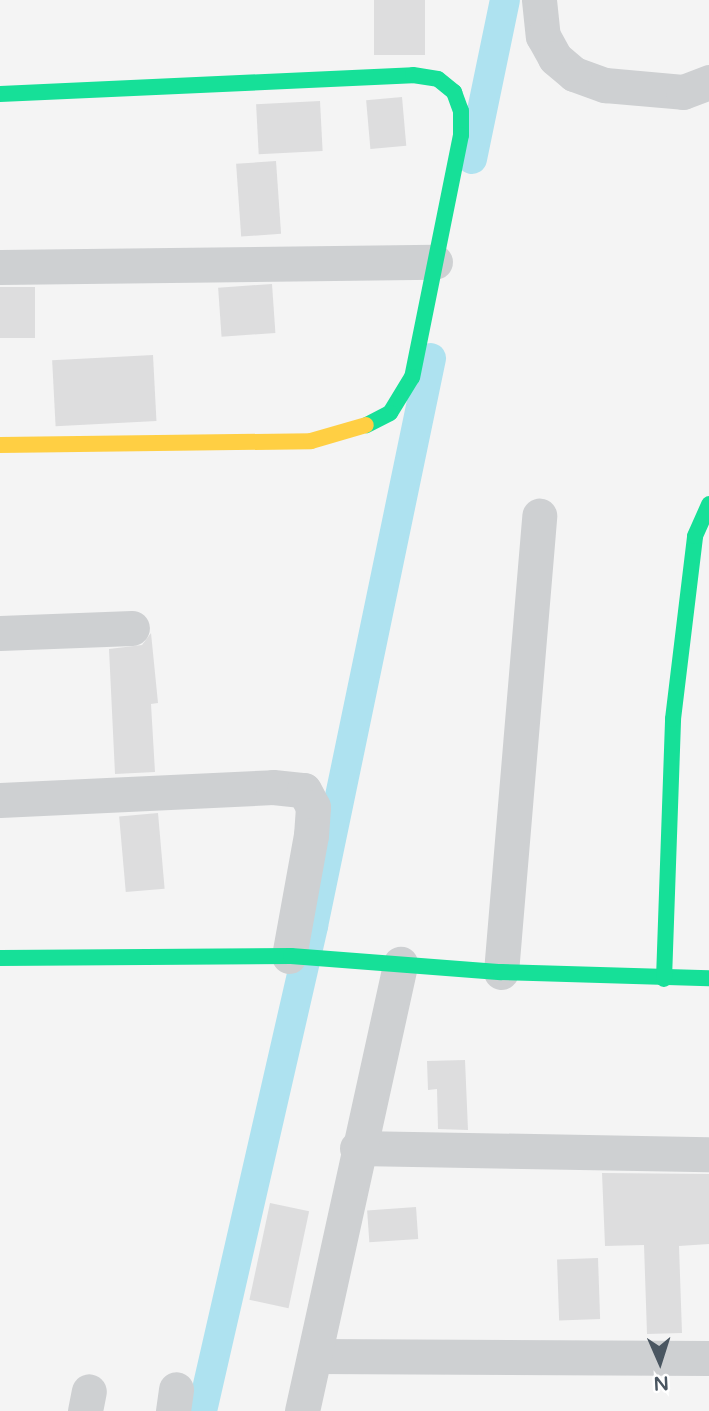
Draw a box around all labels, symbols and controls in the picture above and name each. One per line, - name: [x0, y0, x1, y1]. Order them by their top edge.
- north arrow: [625, 1327, 695, 1397]
- text: N: [653, 1372, 669, 1394]

